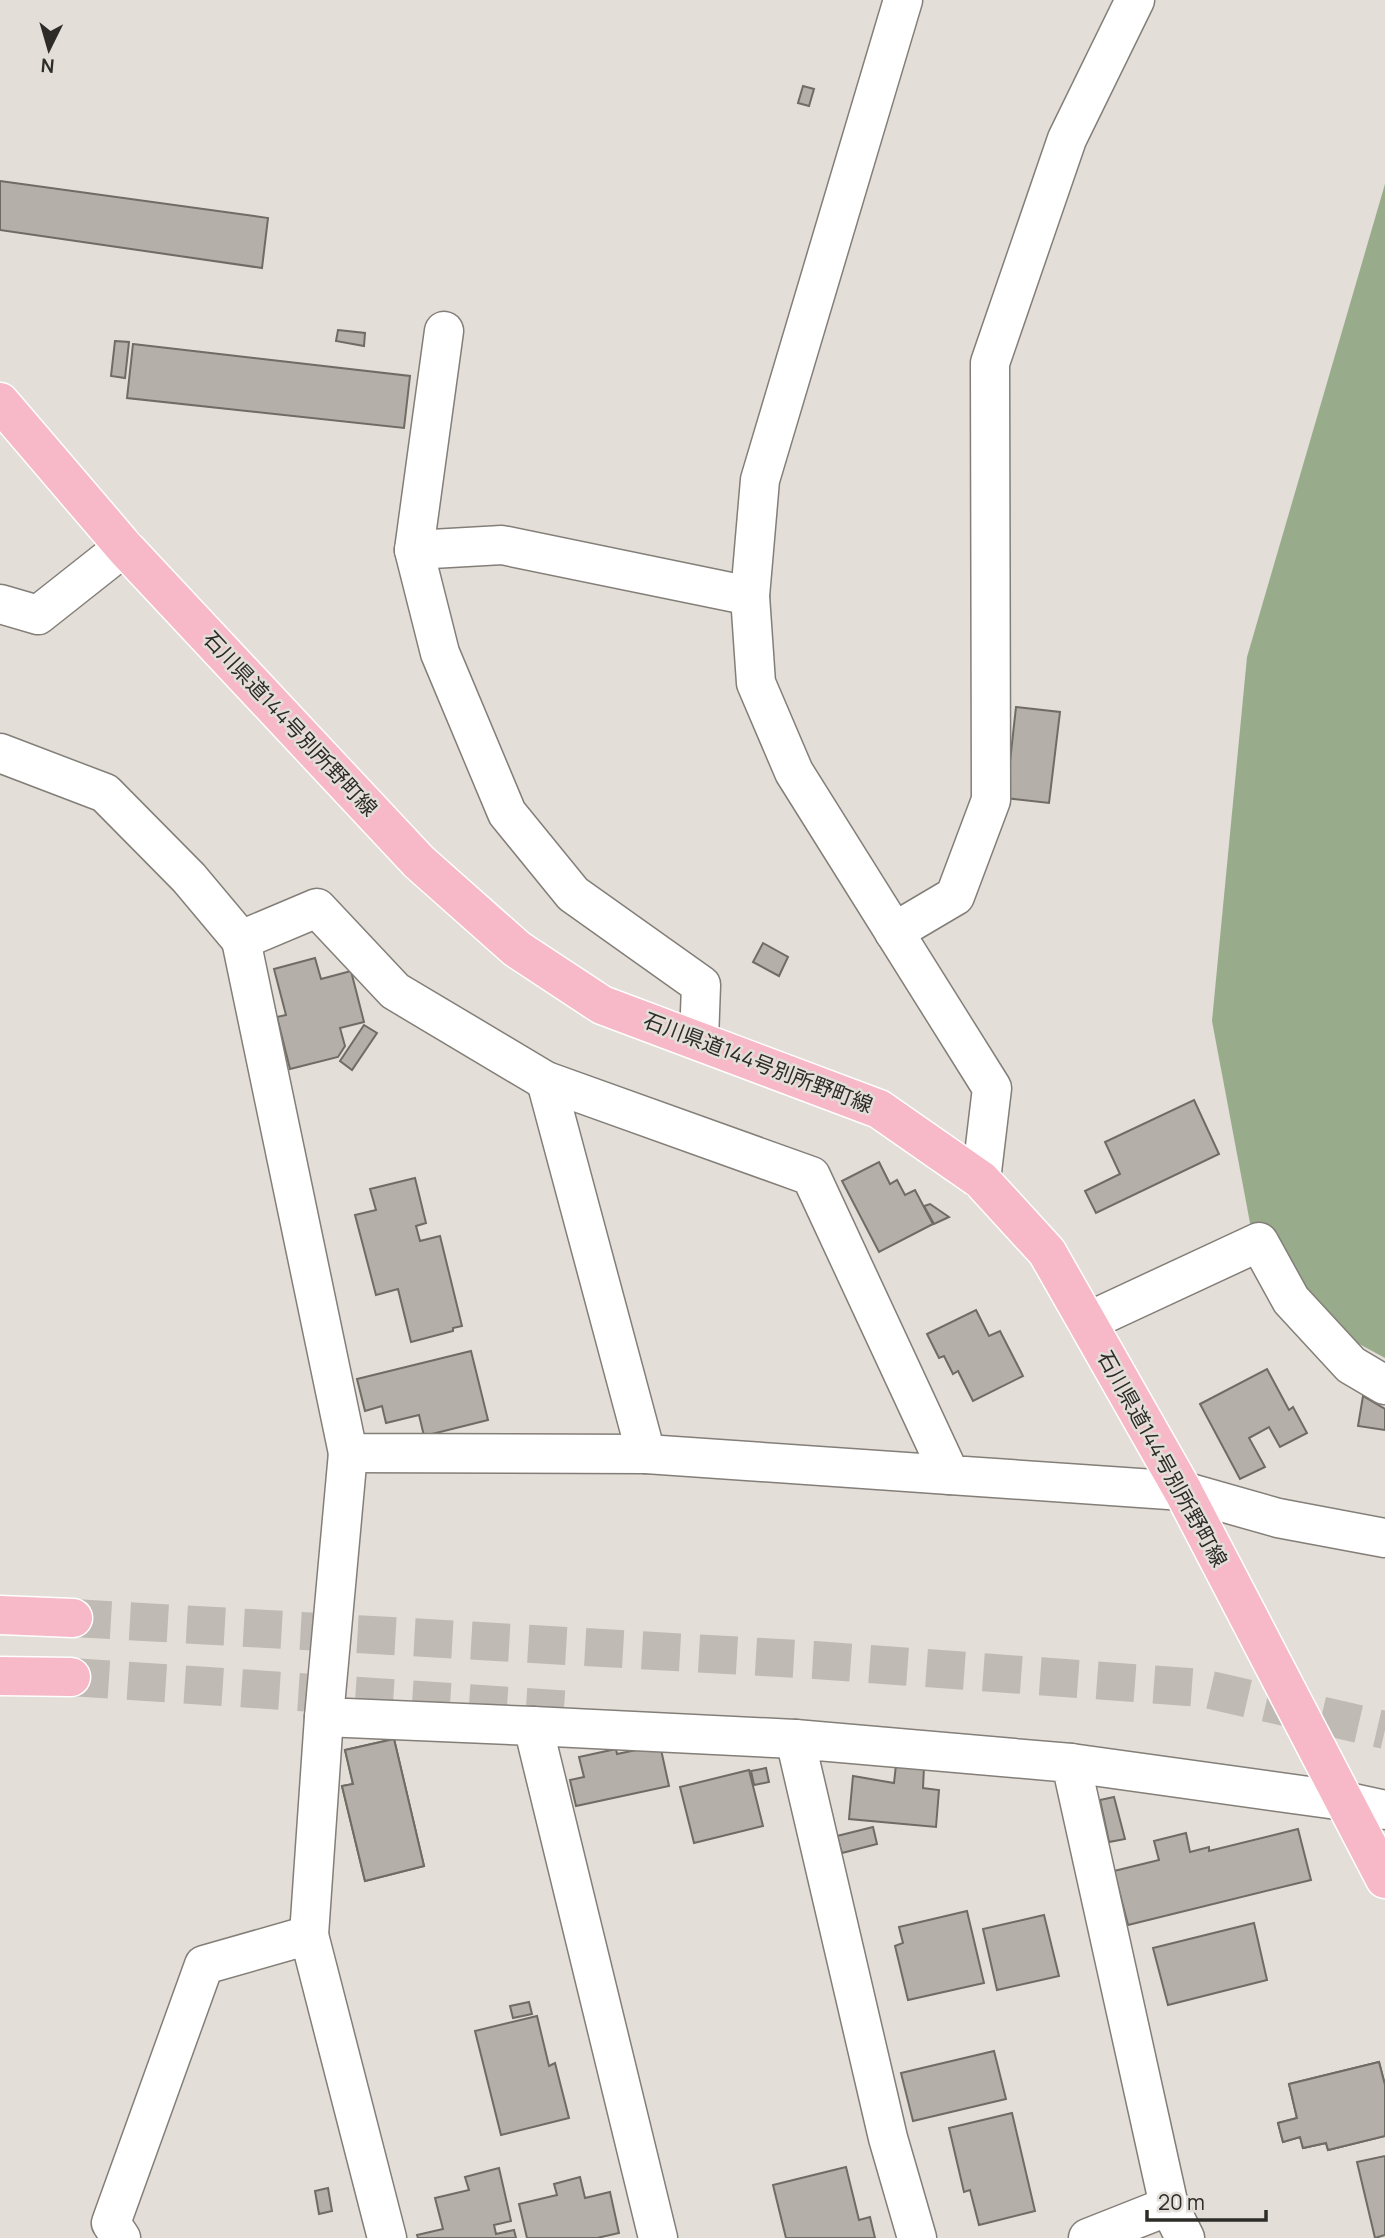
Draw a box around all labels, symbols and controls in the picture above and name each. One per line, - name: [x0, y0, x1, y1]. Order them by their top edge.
- north arrow: [14, 14, 84, 84]
- text: N: [40, 52, 55, 79]
- street label: 石川県道144号別所野町線: [198, 625, 384, 822]
- street label: 石川県道144号別所野町線: [640, 1005, 877, 1119]
- street label: 石川県道144号別所野町線: [1092, 1345, 1234, 1572]
- scale bar: [1147, 2178, 1266, 2222]
- text: 20 m: [1158, 2188, 1205, 2216]

